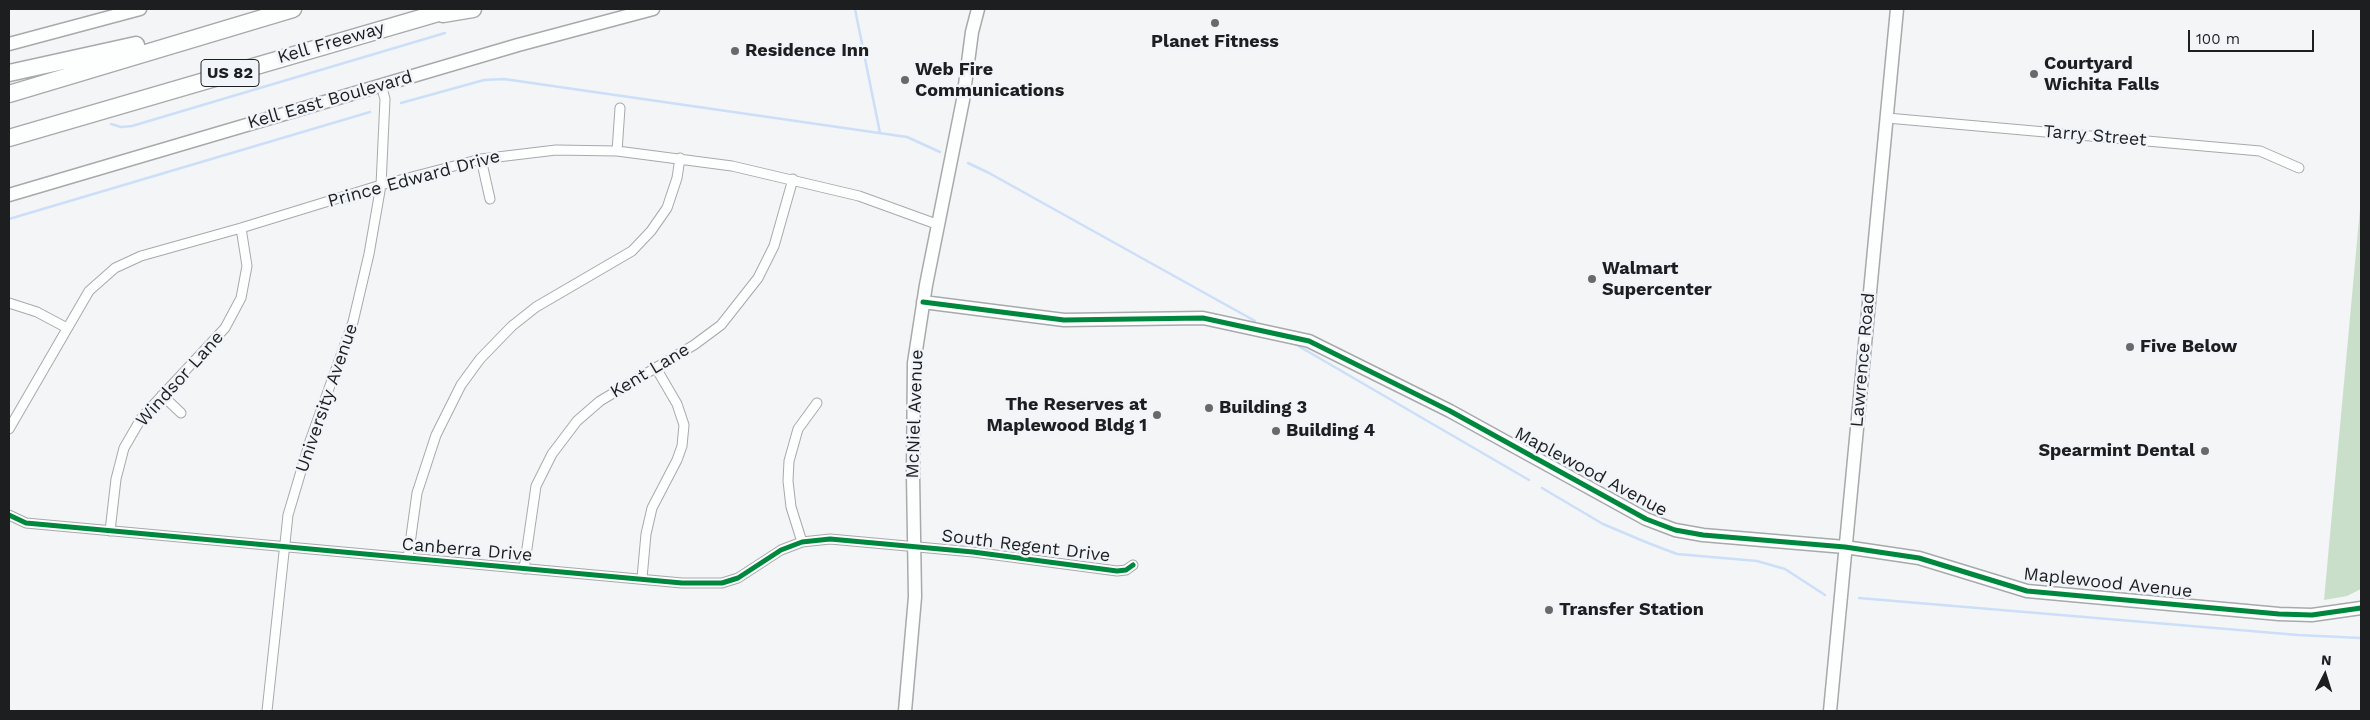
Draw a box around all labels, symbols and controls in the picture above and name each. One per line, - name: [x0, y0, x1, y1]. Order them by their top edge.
- street label: Kell Freeway: [275, 17, 387, 69]
- marker: Planet Fitness: [1209, 17, 1221, 29]
- scale bar: [2190, 20, 2316, 52]
- text: 100 m: [2196, 30, 2240, 48]
- place label: Planet Fitness: [1151, 31, 1279, 53]
- place label: Residence Inn: [745, 40, 869, 62]
- marker: Residence Inn: [729, 45, 741, 57]
- place label: Courtyard Wichita Falls: [2044, 53, 2159, 96]
- road number: US 82: [201, 59, 259, 86]
- place label: Web Fire Communications: [915, 59, 1064, 102]
- street label: Kell East Boulevard: [245, 66, 415, 134]
- marker: Courtyard Wichita Falls: [2028, 68, 2040, 80]
- marker: Web Fire Communications: [899, 74, 911, 86]
- street label: Tarry Street: [2042, 121, 2148, 151]
- street label: Prince Edward Drive: [325, 146, 503, 212]
- place label: Walmart Supercenter: [1602, 258, 1712, 300]
- marker: Walmart Supercenter: [1586, 273, 1598, 285]
- street label: Lawrence Road: [1846, 292, 1880, 428]
- street label: University Avenue: [291, 321, 363, 475]
- street label: Windsor Lane: [132, 327, 228, 431]
- place label: Five Below: [2140, 336, 2237, 358]
- street label: Kent Lane: [606, 339, 694, 403]
- marker: Five Below: [2124, 341, 2136, 353]
- street label: McNiel Avenue: [902, 349, 928, 479]
- place label: The Reserves at Maplewood Bldg 1: [986, 394, 1147, 436]
- place label: Building 3: [1219, 397, 1307, 419]
- marker: Building 3: [1203, 402, 1215, 414]
- marker: The Reserves at Maplewood Bldg 1: [1151, 409, 1163, 421]
- place label: Building 4: [1286, 420, 1375, 442]
- street label: Maplewood Avenue: [1511, 423, 1671, 521]
- marker: Building 4: [1270, 425, 1282, 437]
- place label: Spearmint Dental: [2038, 440, 2195, 462]
- marker: Spearmint Dental: [2199, 445, 2211, 457]
- street label: South Regent Drive: [940, 525, 1112, 567]
- street label: Canberra Drive: [401, 534, 533, 566]
- street label: Maplewood Avenue: [2022, 563, 2194, 603]
- place label: Transfer Station: [1559, 599, 1704, 621]
- marker: Transfer Station: [1543, 604, 1555, 616]
- north arrow: [2300, 650, 2350, 700]
- text: N: [2320, 652, 2332, 668]

